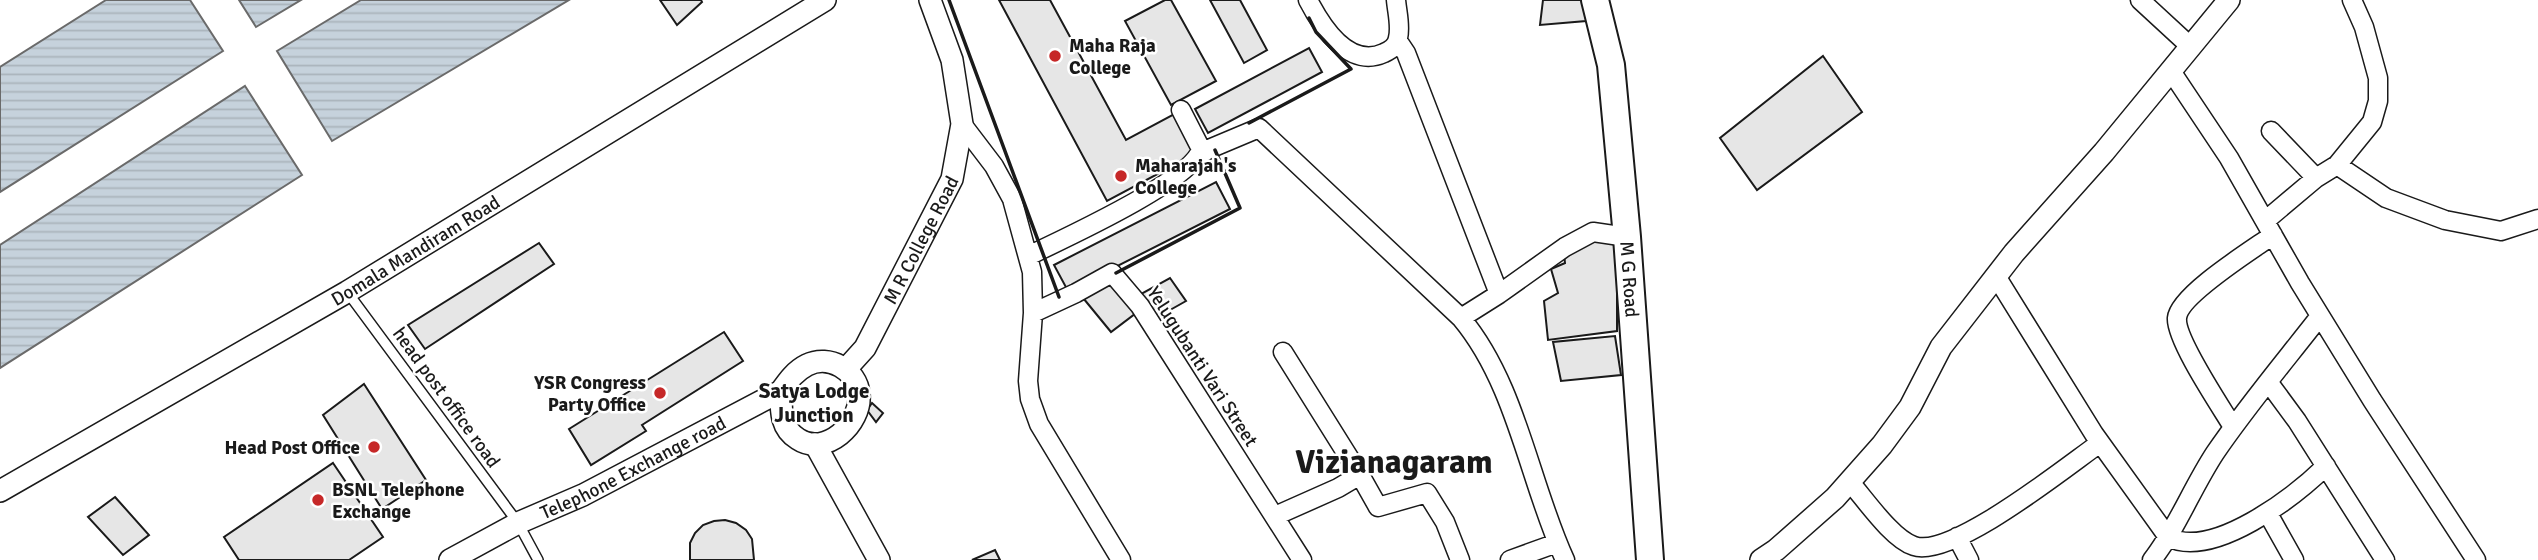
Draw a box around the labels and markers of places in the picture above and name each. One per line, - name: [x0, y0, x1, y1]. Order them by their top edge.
- place label: Maha Raja College: [1069, 34, 1156, 80]
- marker: Maha Raja College: [1047, 48, 1063, 64]
- place label: Maharajah's College: [1135, 154, 1237, 200]
- marker: Maharajah's College: [1113, 168, 1129, 184]
- place label: YSR Congress Party Office: [533, 371, 646, 417]
- marker: YSR Congress Party Office: [652, 385, 668, 401]
- place label: Head Post Office: [225, 436, 360, 460]
- marker: Head Post Office: [366, 439, 382, 455]
- place label: BSNL Telephone Exchange: [332, 478, 465, 524]
- marker: BSNL Telephone Exchange: [310, 492, 326, 508]

